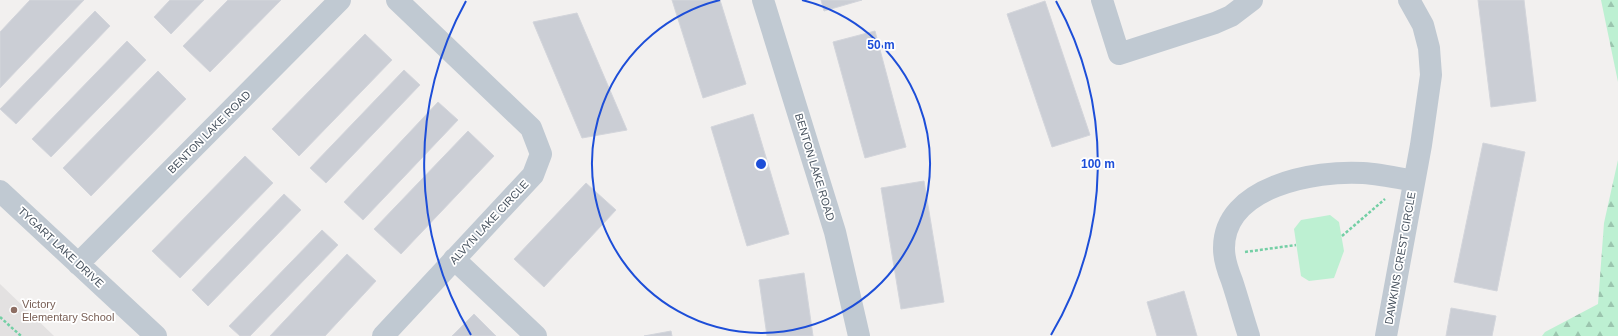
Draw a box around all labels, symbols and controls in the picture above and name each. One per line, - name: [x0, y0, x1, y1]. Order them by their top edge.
- text: 50 m: [867, 38, 895, 52]
- street label: BENTON LAKE ROAD: [165, 88, 253, 176]
- street label: BENTON LAKE ROAD: [793, 112, 837, 222]
- centre of rings: [754, 157, 768, 171]
- text: 100 m: [1081, 157, 1115, 171]
- street label: ALVYN LAKE CIRCLE: [447, 178, 531, 266]
- street label: DAWKINS CREST CIRCLE: [1382, 191, 1418, 325]
- street label: TYGART LAKE DRIVE: [16, 204, 106, 290]
- place label: Victory Elementary School: [22, 298, 114, 323]
- marker: Victory Elementary School: [9, 305, 19, 315]

